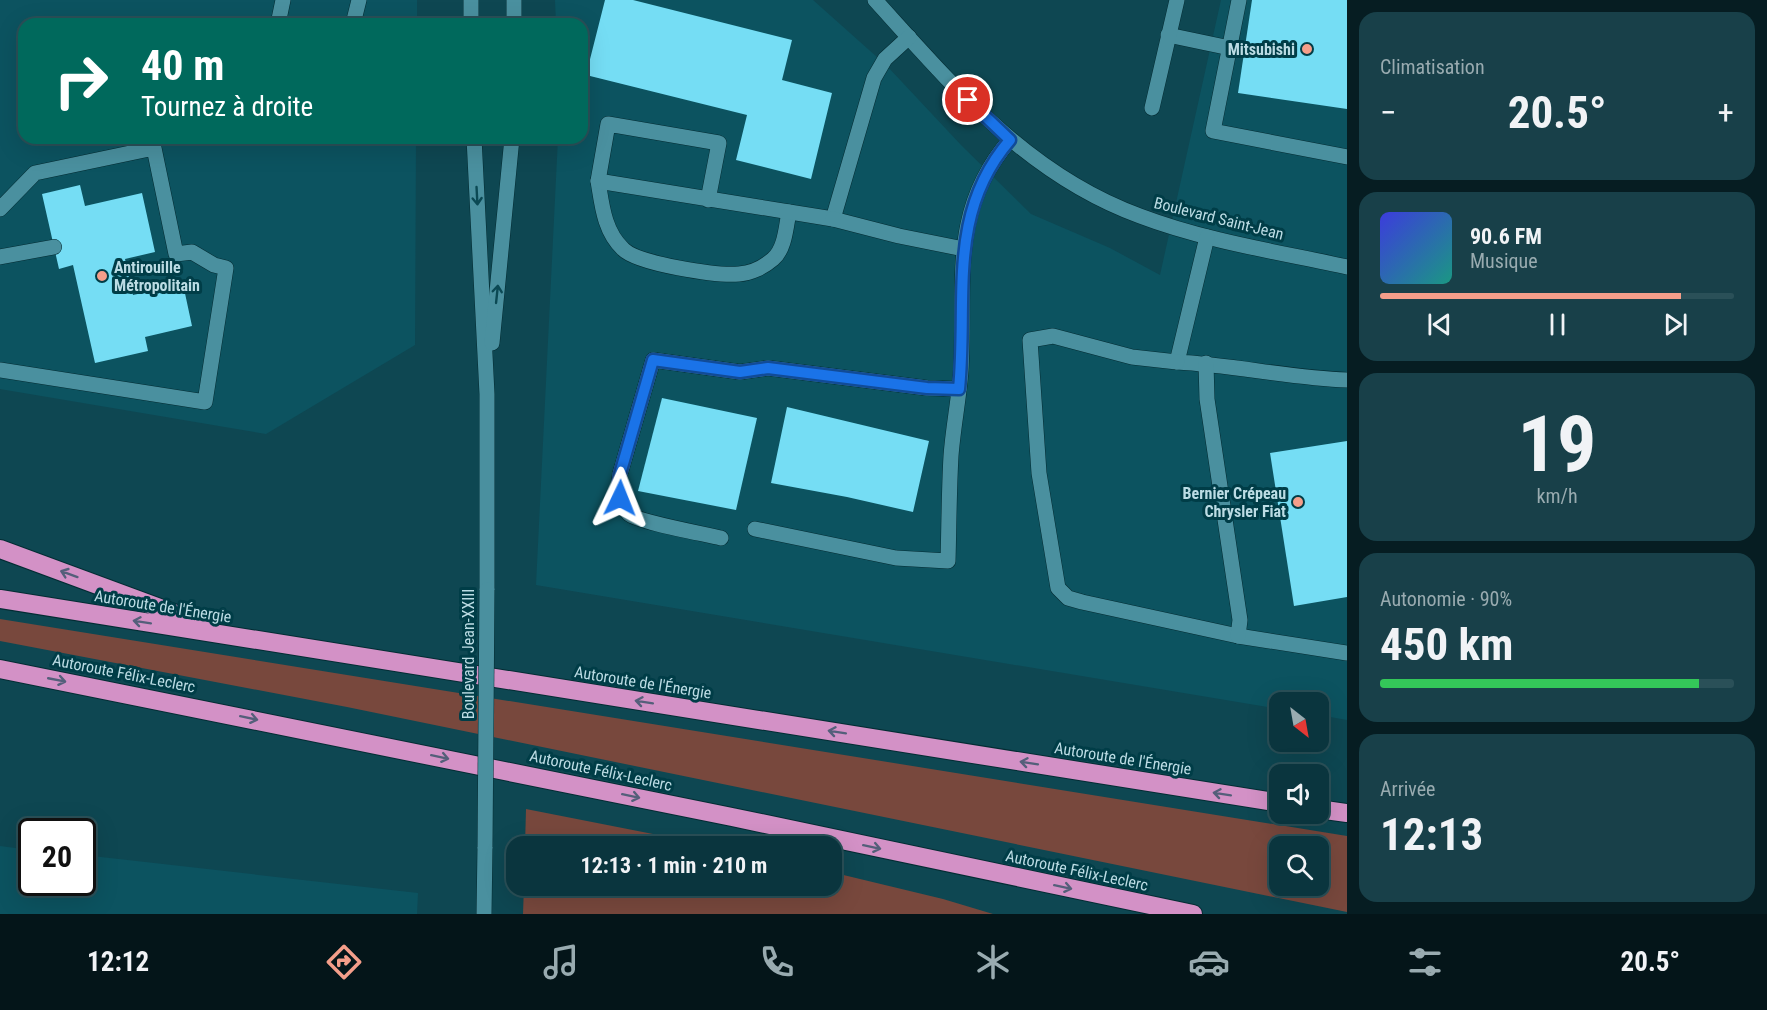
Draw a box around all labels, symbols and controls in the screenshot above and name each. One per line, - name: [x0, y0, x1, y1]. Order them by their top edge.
- place label: Mitsubishi: [1228, 40, 1295, 59]
- text: 40 m: [141, 41, 224, 90]
- icon: right: [42, 42, 120, 120]
- marker: Mitsubishi: [1300, 42, 1314, 56]
- text: Climatisation: [1380, 55, 1485, 79]
- pin: [942, 74, 993, 125]
- icon: arrive: [951, 83, 984, 116]
- text: 20.5°: [1508, 86, 1606, 139]
- text: Tournez à droite: [141, 91, 313, 123]
- text: −: [1380, 93, 1397, 132]
- text: +: [1718, 93, 1734, 132]
- one-way arrow: [471, 186, 482, 206]
- street label: Boulevard Saint-Jean: [1152, 193, 1286, 244]
- text: 90.6 FM: [1470, 224, 1542, 249]
- text: Musique: [1470, 249, 1538, 273]
- place label: Antirouille Métropolitain: [114, 258, 200, 295]
- marker: Antirouille Métropolitain: [95, 269, 109, 283]
- one-way arrow: [492, 284, 503, 304]
- icon: previous: [1423, 308, 1456, 341]
- icon: pause: [1541, 308, 1574, 341]
- icon: next: [1659, 308, 1692, 341]
- text: 19: [1518, 399, 1596, 490]
- position arrow: [588, 466, 652, 530]
- place label: Bernier Crépeau Chrysler Fiat: [1183, 484, 1286, 521]
- text: km/h: [1536, 484, 1578, 508]
- marker: Bernier Crépeau Chrysler Fiat: [1291, 495, 1305, 509]
- one-way arrow: [60, 567, 78, 578]
- street label: Autoroute de l'Énergie: [93, 586, 233, 627]
- text: Autonomie · 90%: [1380, 587, 1512, 611]
- street label: Boulevard Jean-XXIII: [459, 589, 478, 719]
- one-way arrow: [133, 616, 153, 627]
- text: 450 km: [1380, 618, 1513, 671]
- street label: Autoroute Félix-Leclerc: [51, 650, 197, 697]
- street label: Autoroute de l'Énergie: [573, 662, 713, 703]
- one-way arrow: [47, 675, 67, 686]
- north arrow: [1269, 692, 1329, 752]
- map controls: [1269, 692, 1329, 896]
- one-way arrow: [635, 696, 654, 707]
- one-way arrow: [238, 713, 258, 724]
- one-way arrow: [827, 727, 847, 738]
- street label: Autoroute de l'Énergie: [1053, 738, 1193, 779]
- street label: Autoroute Félix-Leclerc: [528, 746, 674, 795]
- one-way arrow: [429, 752, 449, 763]
- one-way arrow: [1020, 757, 1040, 768]
- button: sound: [1269, 764, 1329, 824]
- text: Arrivée: [1380, 777, 1436, 801]
- one-way arrow: [1212, 788, 1232, 799]
- one-way arrow: [621, 791, 640, 803]
- text: 12:13: [1380, 808, 1483, 861]
- speed limit sign: 20: [18, 818, 96, 896]
- button: search: [1269, 836, 1329, 896]
- one-way arrow: [862, 841, 881, 853]
- street label: Autoroute Félix-Leclerc: [1004, 846, 1150, 895]
- text: 12:13 · 1 min · 210 m: [581, 853, 767, 878]
- one-way arrow: [1053, 882, 1072, 893]
- icon: directions: [323, 941, 365, 983]
- icon: music: [540, 941, 582, 983]
- icon: phone: [756, 941, 798, 983]
- icon: climate: [972, 941, 1014, 983]
- icon: car: [1188, 941, 1230, 983]
- icon: filters: [1404, 941, 1446, 983]
- text: 12:12: [87, 946, 149, 978]
- text: 20.5°: [1621, 946, 1680, 978]

